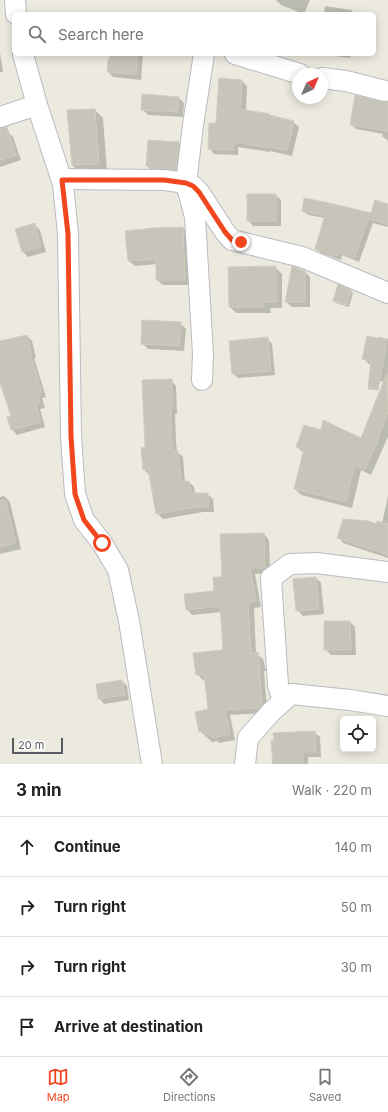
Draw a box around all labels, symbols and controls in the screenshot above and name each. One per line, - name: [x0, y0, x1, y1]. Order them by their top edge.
- search box: [12, 12, 376, 56]
- icon: search: [26, 23, 48, 45]
- text: Search here: [58, 25, 144, 44]
- north arrow: [292, 68, 328, 104]
- route end: [232, 233, 250, 251]
- route start: [93, 534, 111, 552]
- map controls: [340, 716, 376, 752]
- button: locate: [340, 716, 376, 752]
- scale bar: [12, 736, 63, 755]
- text: 20 m: [18, 738, 44, 752]
- text: 3 min: [16, 780, 62, 800]
- text: Walk · 220 m: [292, 782, 372, 798]
- icon: ahead: [16, 836, 38, 858]
- text: Continue: [54, 837, 121, 856]
- text: 140 m: [335, 839, 372, 855]
- icon: right: [16, 896, 38, 918]
- text: Turn right: [54, 897, 126, 916]
- text: 50 m: [341, 899, 372, 915]
- icon: right: [16, 956, 38, 978]
- text: Turn right: [54, 957, 126, 976]
- text: 30 m: [341, 959, 372, 975]
- icon: arrive: [16, 1016, 38, 1038]
- text: Arrive at destination: [54, 1017, 203, 1036]
- tab: Map: [47, 1066, 70, 1104]
- tab: Directions: [163, 1066, 216, 1104]
- tab: Saved: [309, 1066, 341, 1104]

